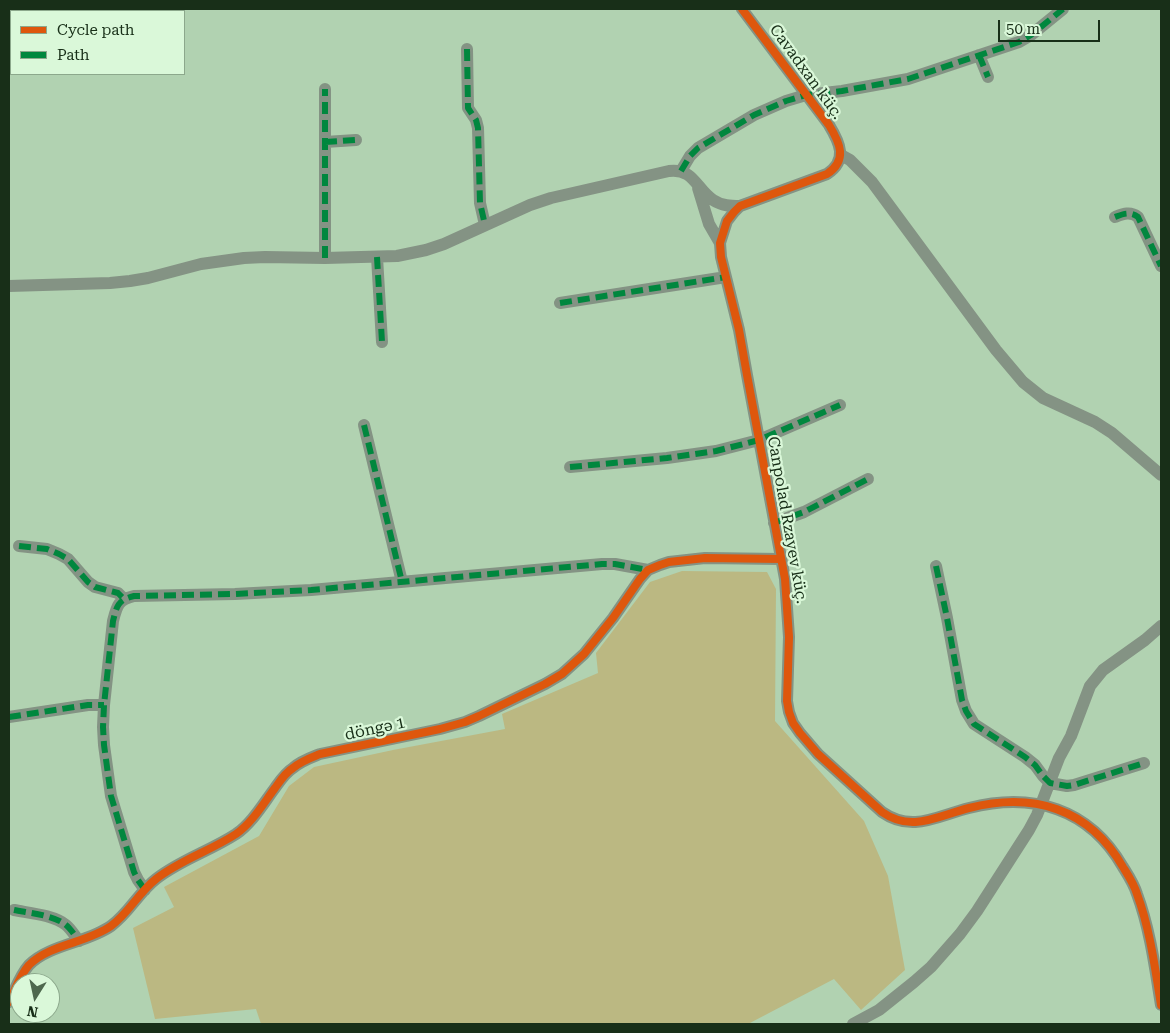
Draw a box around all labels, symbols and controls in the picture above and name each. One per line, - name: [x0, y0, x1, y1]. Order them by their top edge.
- legend: [10, 10, 185, 75]
- scale bar: [1000, 10, 1102, 42]
- text: 50 m: [1006, 20, 1040, 38]
- text: Cycle path: [57, 21, 134, 39]
- street label: Cavadxan küç.: [765, 21, 847, 123]
- text: Path: [57, 46, 90, 64]
- street label: Canpolad Rzayev küç.: [763, 435, 811, 605]
- street label: döngə 1: [343, 713, 407, 745]
- north arrow: [10, 973, 60, 1023]
- text: N: [26, 1003, 39, 1021]

